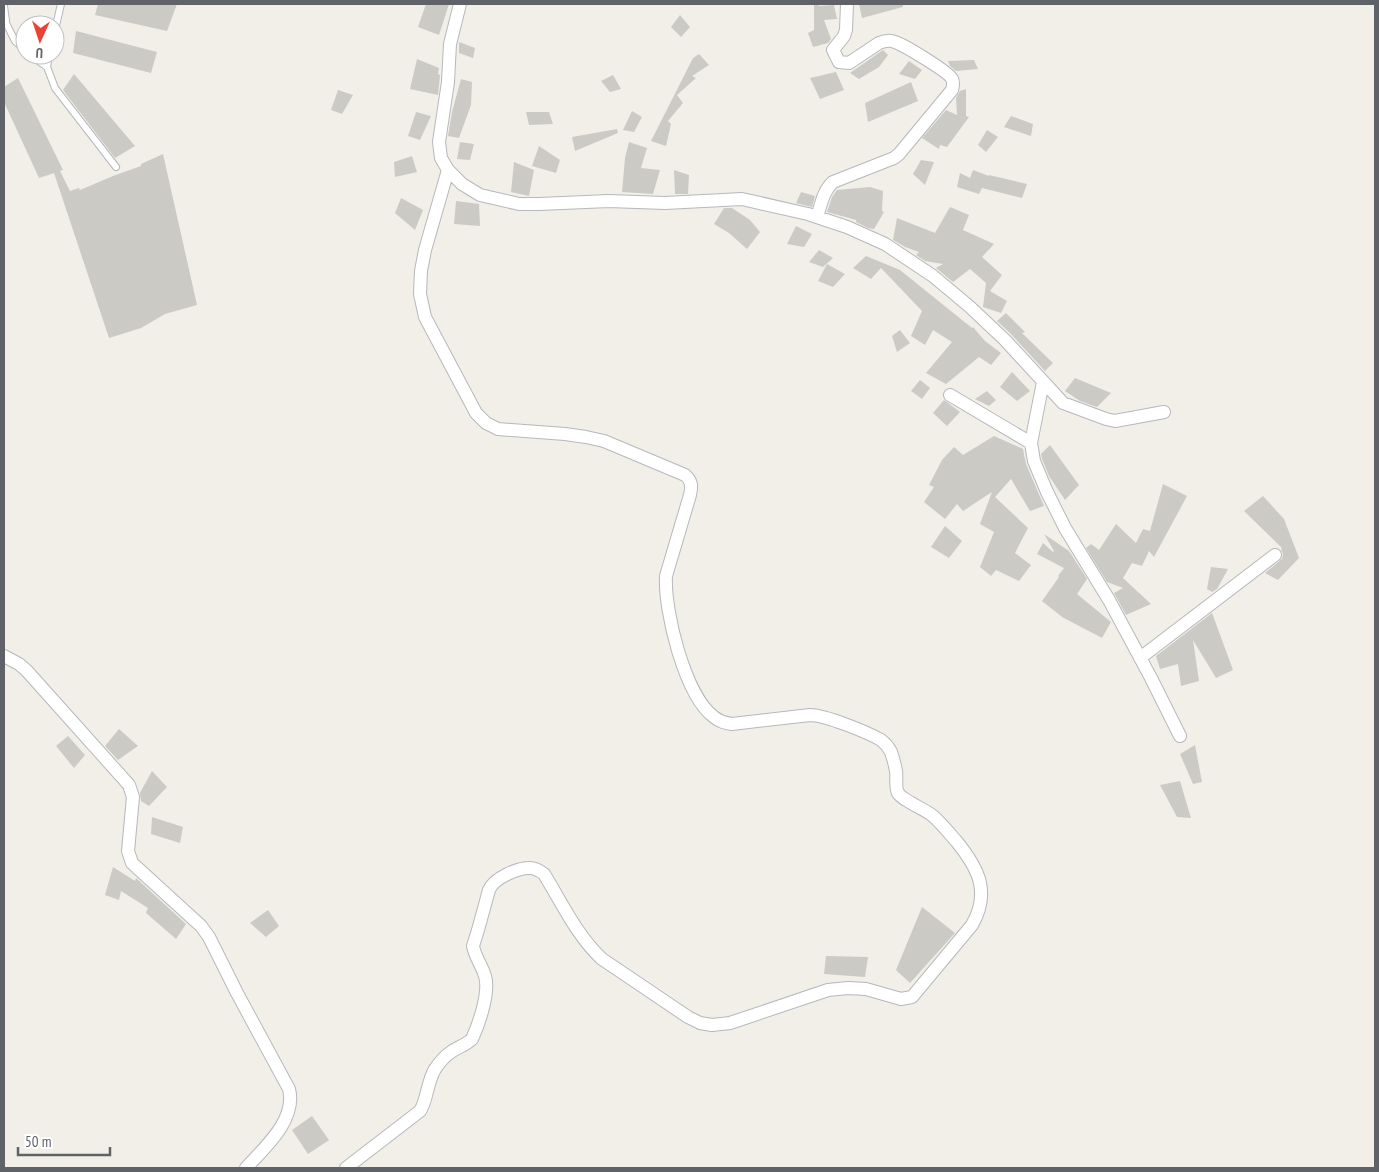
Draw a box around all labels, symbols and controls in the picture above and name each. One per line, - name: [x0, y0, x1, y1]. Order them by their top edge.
- north arrow: [15, 15, 65, 65]
- text: U: [35, 44, 43, 62]
- scale bar: [18, 1124, 110, 1156]
- text: 50 m: [25, 1132, 51, 1151]

